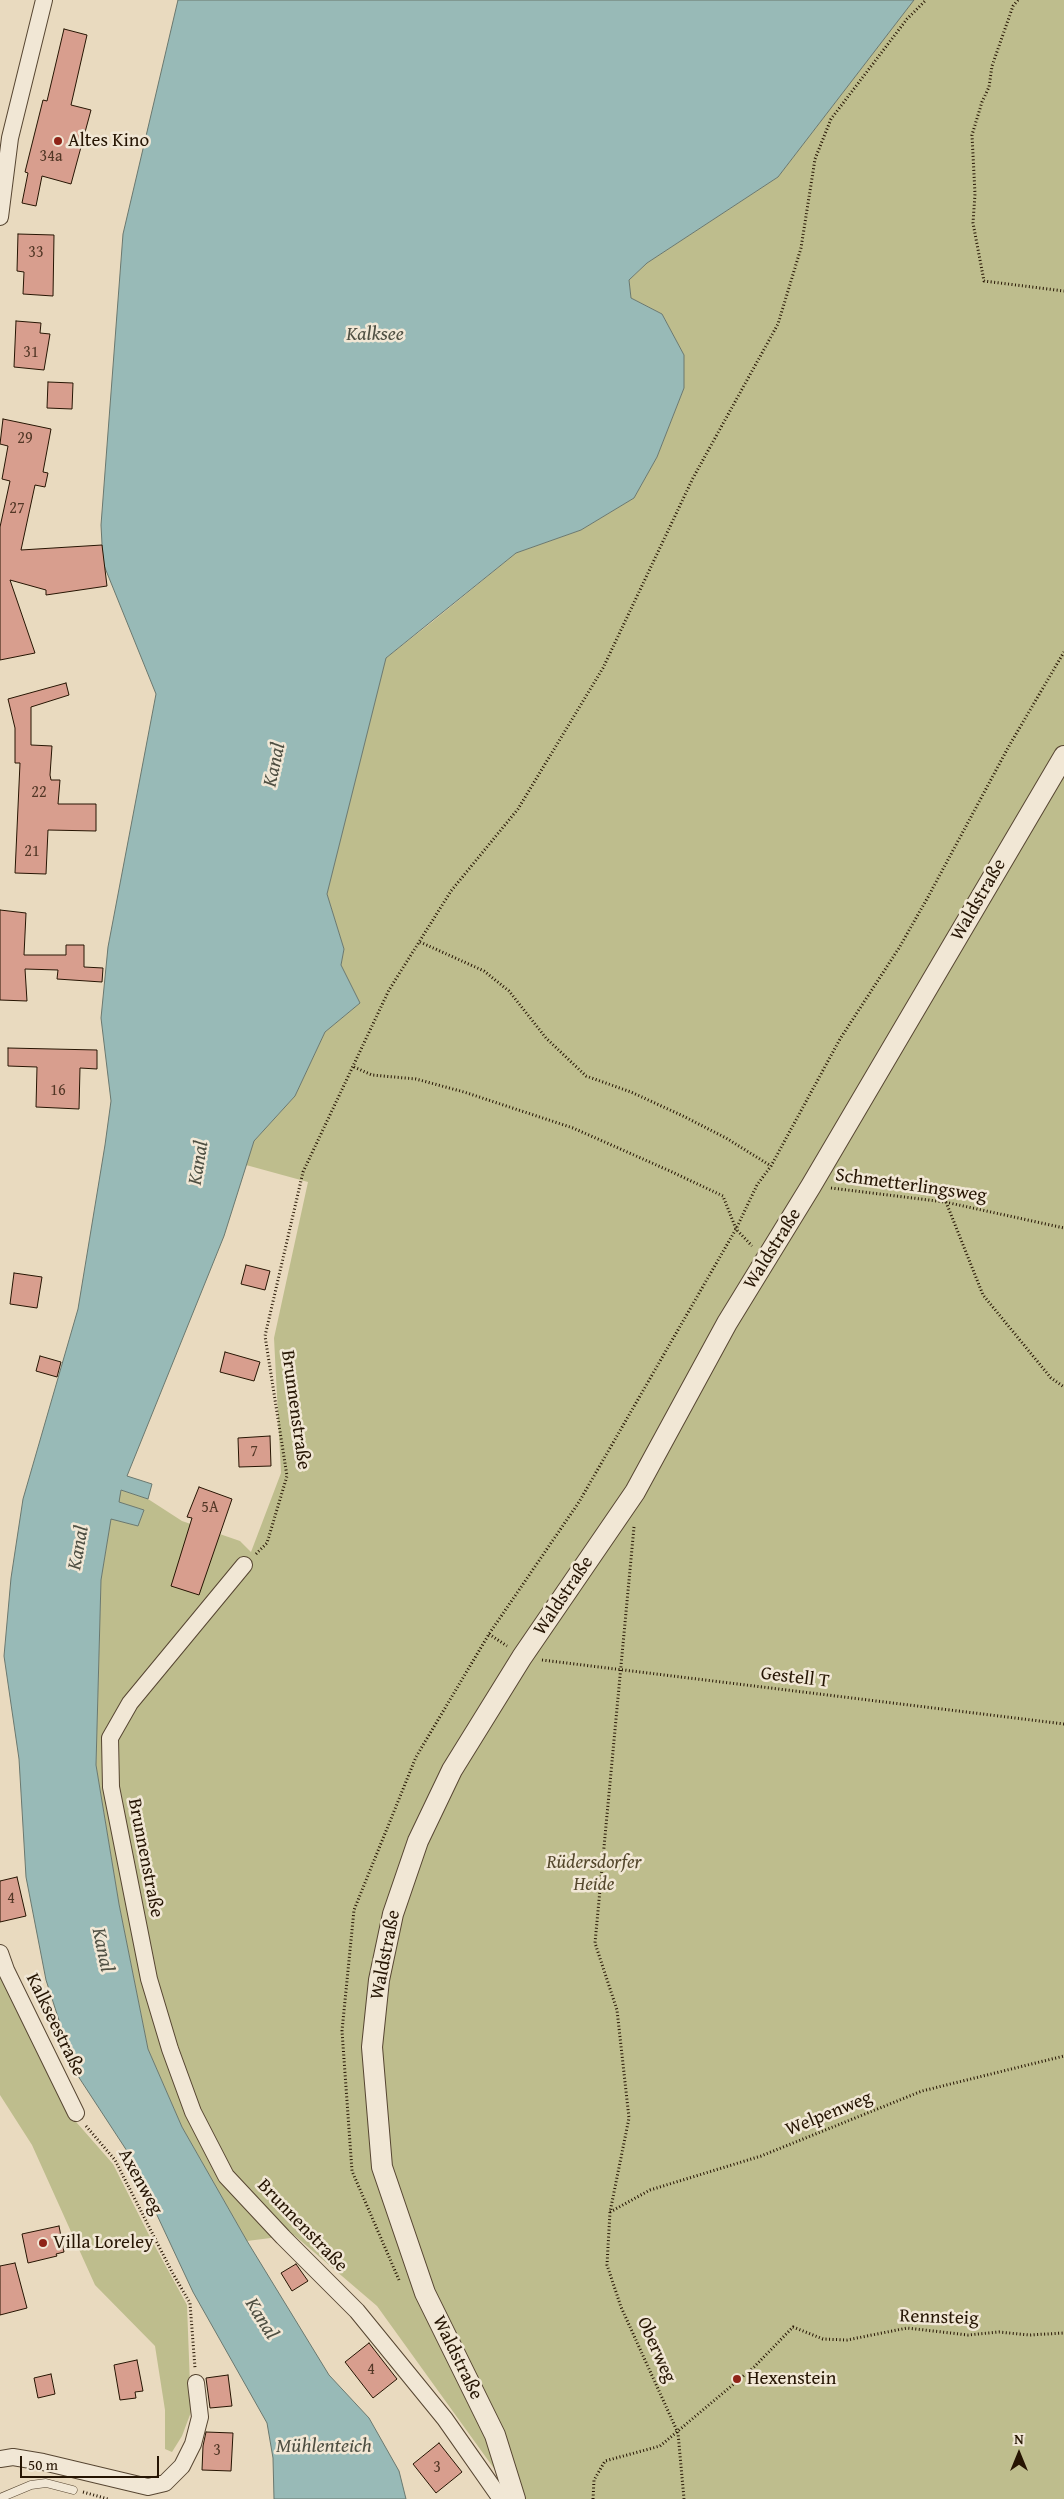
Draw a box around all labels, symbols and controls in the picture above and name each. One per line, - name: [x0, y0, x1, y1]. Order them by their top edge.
- place label: Altes Kino: [68, 130, 149, 152]
- marker: Altes Kino: [52, 135, 64, 147]
- house number: 34a: [40, 147, 62, 167]
- house number: 33: [28, 243, 44, 263]
- water label: Kalksee: [346, 323, 404, 347]
- house number: 31: [23, 343, 39, 363]
- house number: 29: [17, 429, 33, 449]
- house number: 27: [9, 499, 25, 519]
- water label: Kanal: [259, 741, 291, 789]
- house number: 22: [31, 783, 47, 803]
- house number: 21: [24, 842, 40, 862]
- street label: Waldstraße: [946, 855, 1012, 945]
- house number: 16: [50, 1081, 66, 1101]
- water label: Kanal: [184, 1139, 214, 1187]
- street label: Schmetterlingsweg: [834, 1164, 988, 1208]
- street label: Waldstraße: [739, 1204, 807, 1294]
- street label: Brunnenstraße: [275, 1349, 315, 1471]
- house number: 7: [250, 1442, 258, 1462]
- house number: 5A: [201, 1498, 219, 1518]
- water label: Kanal: [63, 1524, 95, 1572]
- street label: Waldstraße: [529, 1552, 599, 1640]
- street label: Gestell T: [759, 1662, 831, 1694]
- street label: Brunnenstraße: [122, 1797, 168, 1919]
- park label: Rüdersdorfer Heide: [546, 1852, 642, 1896]
- house number: 4: [7, 1889, 15, 1909]
- street label: Waldstraße: [366, 1908, 406, 2002]
- water label: Kanal: [86, 1926, 118, 1974]
- street label: Kalkseestraße: [20, 1970, 90, 2080]
- street label: Welpenweg: [783, 2086, 875, 2142]
- street label: Axenweg: [113, 2145, 167, 2219]
- street label: Brunnenstraße: [252, 2175, 352, 2277]
- place label: Villa Loreley: [53, 2232, 154, 2254]
- marker: Villa Loreley: [37, 2237, 49, 2249]
- water label: Kanal: [239, 2294, 283, 2344]
- street label: Rennsteig: [899, 2305, 979, 2331]
- street label: Waldstraße: [427, 2312, 487, 2404]
- street label: Oberweg: [631, 2314, 681, 2386]
- house number: 4: [367, 2360, 375, 2380]
- place label: Hexenstein: [747, 2368, 836, 2390]
- marker: Hexenstein: [731, 2373, 743, 2385]
- north arrow: [994, 2429, 1044, 2479]
- text: N: [1014, 2429, 1024, 2449]
- water label: Mühlenteich: [276, 2435, 372, 2459]
- house number: 3: [213, 2441, 221, 2461]
- scale bar: [22, 2446, 161, 2478]
- text: 50 m: [28, 2454, 58, 2475]
- house number: 3: [433, 2458, 441, 2478]

